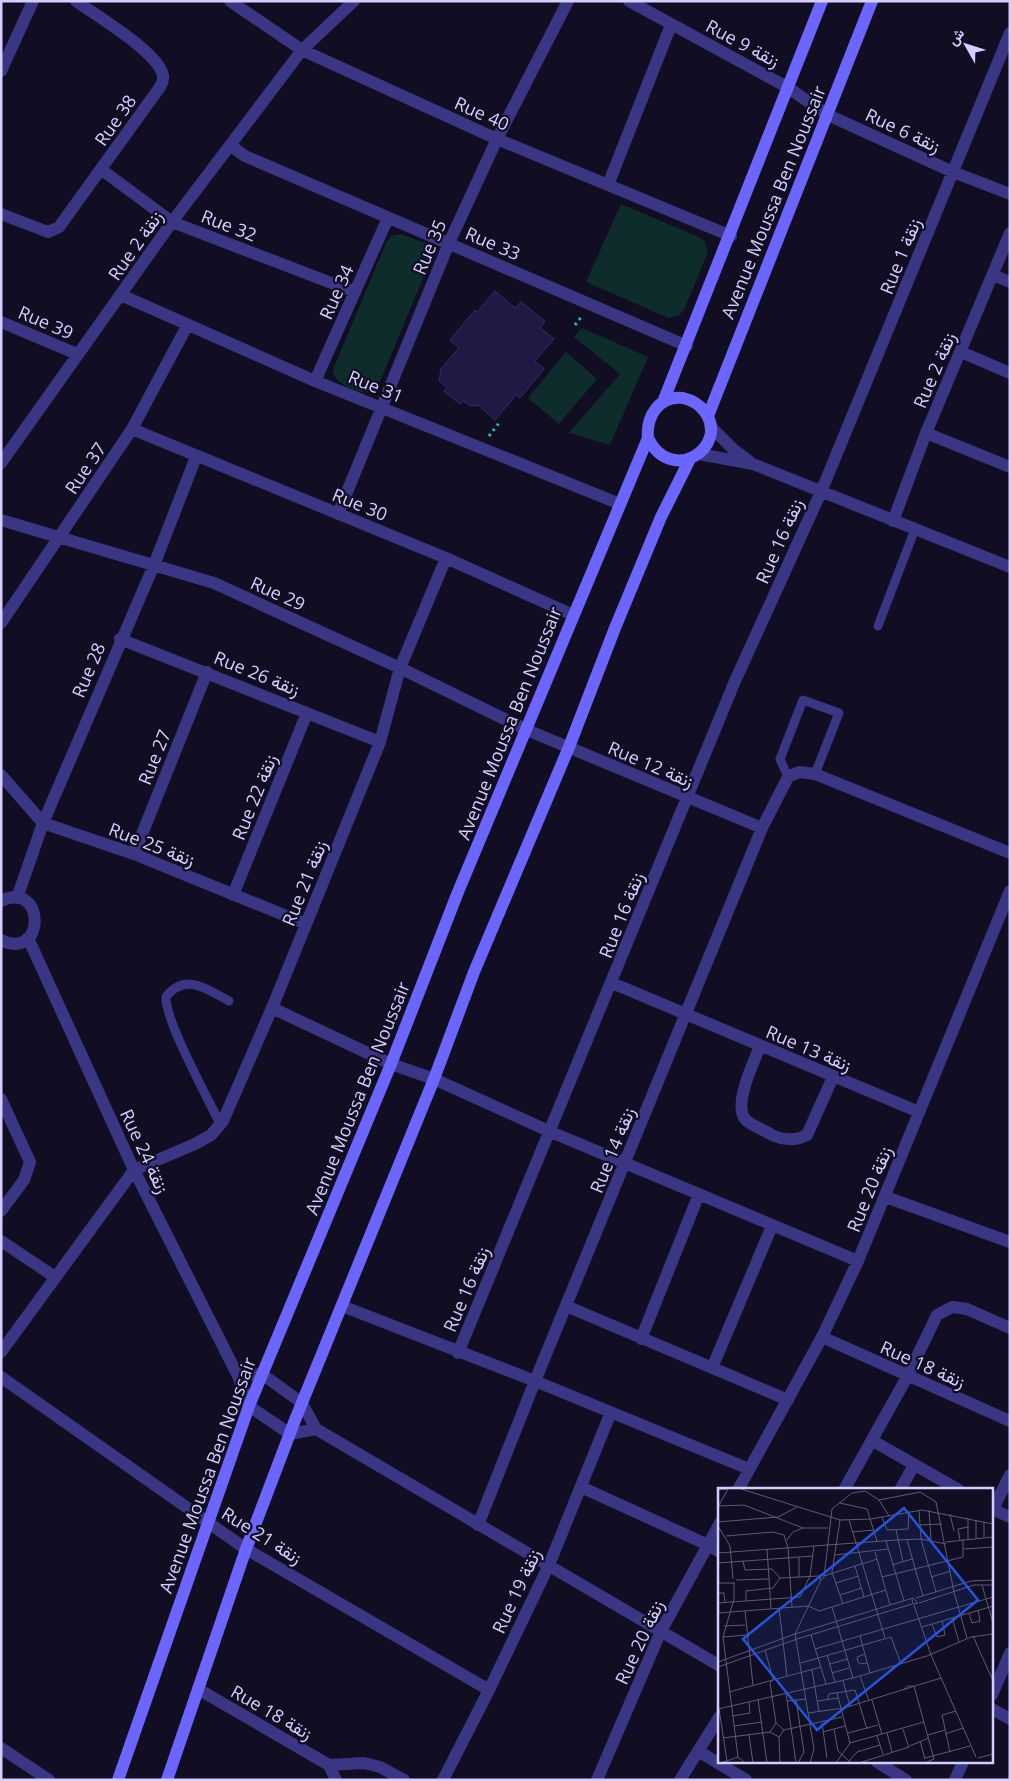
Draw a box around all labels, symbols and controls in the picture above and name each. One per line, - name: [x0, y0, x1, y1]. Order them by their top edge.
- street label: Rue 9 زنقة: [702, 14, 784, 72]
- north arrow: [941, 20, 991, 70]
- text: ش: [943, 24, 968, 49]
- street label: Avenue Moussa Ben Noussair: [715, 81, 831, 322]
- street label: Rue 38: [89, 90, 141, 150]
- street label: Rue 40: [451, 90, 513, 136]
- street label: Rue 6 زنقة: [862, 102, 944, 158]
- street label: Rue 32: [198, 203, 260, 247]
- street label: Rue 2 زنقة: [102, 205, 168, 285]
- street label: Rue 1 زنقة: [874, 214, 926, 298]
- street label: Rue 35: [407, 216, 451, 278]
- street label: Rue 33: [462, 221, 524, 265]
- street label: Rue 34: [313, 261, 359, 323]
- street label: Rue 39: [15, 300, 77, 344]
- street label: Rue 2 زنقة: [907, 328, 961, 412]
- street label: Rue 31: [345, 364, 407, 408]
- street label: Rue 37: [59, 437, 111, 499]
- street label: Rue 30: [329, 482, 391, 526]
- street label: Rue 16 زنقة: [750, 495, 808, 587]
- street label: Rue 29: [247, 570, 309, 616]
- street label: Avenue Moussa Ben Noussair: [451, 602, 567, 843]
- street label: Rue 28: [66, 639, 110, 701]
- street label: Rue 26 زنقة: [211, 645, 303, 701]
- street label: Rue 27: [132, 726, 176, 788]
- street label: Rue 12 زنقة: [605, 735, 697, 793]
- street label: Rue 22 زنقة: [226, 751, 282, 843]
- street label: Rue 25 زنقة: [105, 817, 199, 871]
- street label: Rue 21 زنقة: [276, 837, 332, 929]
- street label: Rue 16 زنقة: [593, 869, 649, 961]
- street label: Avenue Moussa Ben Noussair: [299, 977, 415, 1218]
- street label: Rue 13 زنقة: [763, 1019, 855, 1077]
- street label: Rue 14 زنقة: [584, 1104, 640, 1196]
- street label: Rue 24 زنقة: [115, 1105, 175, 1197]
- street label: Rue 20 زنقة: [841, 1143, 897, 1235]
- street label: Rue 16 زنقة: [437, 1243, 495, 1335]
- street label: Rue 18 زنقة: [877, 1335, 969, 1393]
- street label: Avenue Moussa Ben Noussair: [153, 1353, 261, 1596]
- inset map: [718, 1488, 994, 1764]
- street label: Rue 21 زنقة: [217, 1501, 307, 1569]
- street label: Rue 19 زنقة: [486, 1545, 546, 1637]
- street label: Rue 20 زنقة: [609, 1596, 669, 1688]
- street label: Rue 18 زنقة: [227, 1679, 317, 1745]

